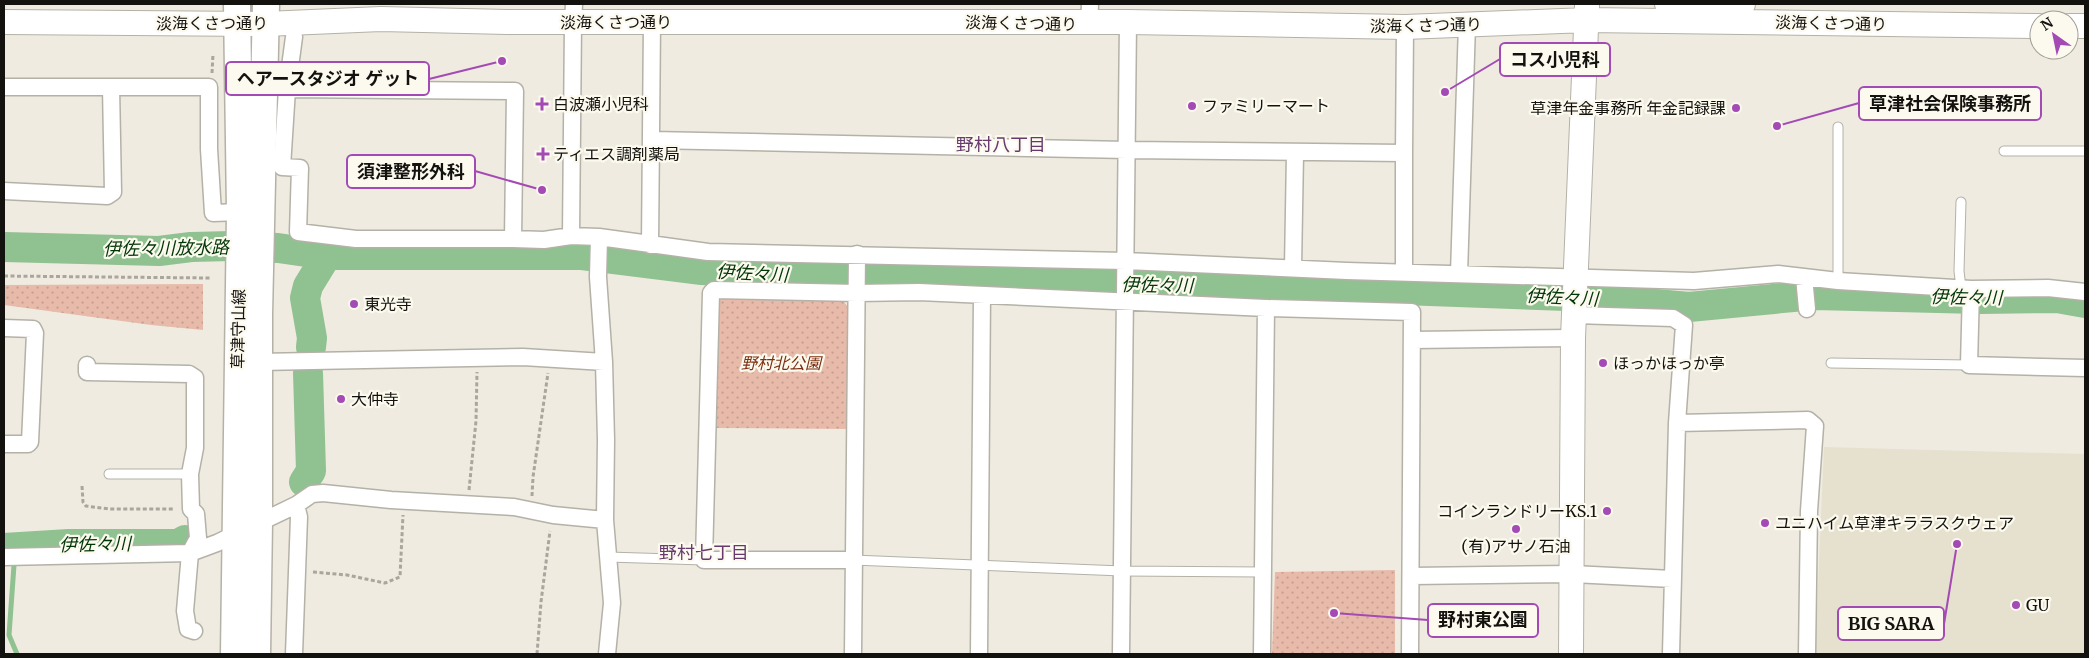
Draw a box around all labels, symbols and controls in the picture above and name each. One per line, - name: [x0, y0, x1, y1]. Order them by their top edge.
- north arrow: [2029, 10, 2079, 60]
- street label: 淡海くさつ通り: [560, 12, 672, 32]
- street label: 淡海くさつ通り: [965, 12, 1077, 34]
- street label: 淡海くさつ通り: [1775, 12, 1887, 34]
- street label: 淡海くさつ通り: [156, 13, 268, 33]
- street label: 淡海くさつ通り: [1370, 14, 1482, 36]
- text: N: [2037, 14, 2056, 35]
- callout: コス小児科: [1500, 43, 1610, 76]
- text: コス小児科: [1510, 48, 1600, 71]
- callout: ヘアースタジオ ゲット: [226, 62, 429, 95]
- text: ヘアースタジオ ゲット: [237, 67, 419, 90]
- callout: 草津社会保険事務所: [1859, 87, 2041, 120]
- text: 草津社会保険事務所: [1869, 92, 2031, 115]
- place label: 白波瀬小児科: [553, 94, 649, 114]
- place label: ファミリーマート: [1202, 96, 1330, 116]
- marker: 白波瀬小児科: [535, 97, 549, 111]
- place label: 草津年金事務所 年金記録課: [1530, 98, 1726, 118]
- marker: ファミリーマート: [1186, 100, 1198, 112]
- marker: 草津年金事務所 年金記録課: [1730, 102, 1742, 114]
- district label: 野村八丁目: [956, 133, 1046, 156]
- place label: ティエス調剤薬局: [553, 144, 680, 164]
- marker: ティエス調剤薬局: [537, 148, 549, 160]
- callout: 須津整形外科: [347, 155, 475, 188]
- text: 須津整形外科: [357, 160, 465, 183]
- water label: 伊佐々川放水路: [103, 235, 231, 261]
- water label: 伊佐々川: [715, 260, 791, 286]
- water label: 伊佐々川: [1121, 273, 1195, 297]
- water label: 伊佐々川: [1525, 284, 1601, 310]
- water label: 伊佐々川: [1930, 285, 2004, 309]
- street label: 草津守山線: [227, 289, 249, 369]
- place label: 東光寺: [364, 294, 412, 314]
- marker: 東光寺: [348, 298, 360, 310]
- park label: 野村北公園: [741, 353, 823, 373]
- place label: ほっかほっか亭: [1613, 353, 1725, 373]
- marker: ほっかほっか亭: [1597, 357, 1609, 369]
- place label: 大仲寺: [351, 389, 399, 409]
- marker: 大仲寺: [335, 393, 347, 405]
- place label: コインランドリーKS.1: [1437, 501, 1597, 521]
- marker: コインランドリーKS.1: [1601, 505, 1613, 517]
- place label: ユニハイム草津キララスクウェア: [1775, 513, 2014, 533]
- marker: ユニハイム草津キララスクウェア: [1759, 517, 1771, 529]
- marker: (有)アサノ石油: [1510, 523, 1522, 535]
- water label: 伊佐々川: [59, 532, 133, 556]
- place label: (有)アサノ石油: [1461, 536, 1571, 556]
- district label: 野村七丁目: [659, 541, 749, 564]
- place label: GU: [2026, 595, 2050, 615]
- marker: GU: [2010, 599, 2022, 611]
- callout: 野村東公園: [1428, 604, 1538, 637]
- callout: BIG SARA: [1838, 607, 1944, 640]
- text: 野村東公園: [1438, 608, 1528, 631]
- text: BIG SARA: [1848, 612, 1935, 635]

